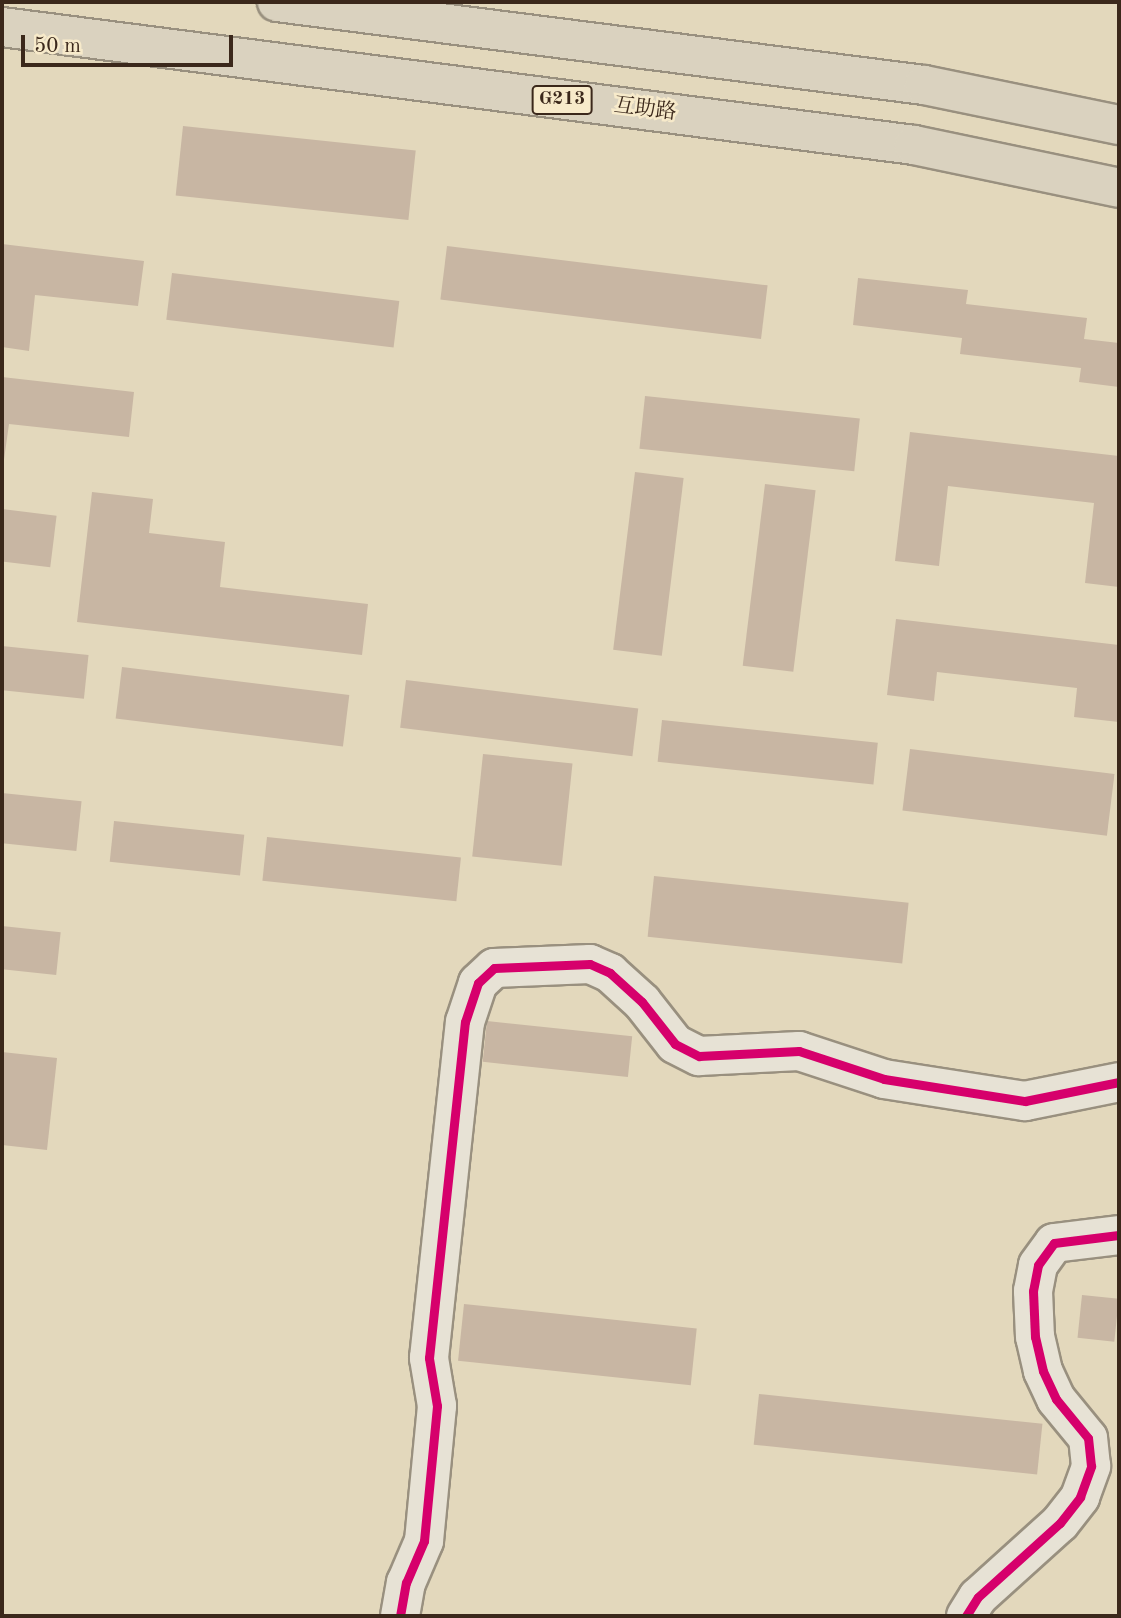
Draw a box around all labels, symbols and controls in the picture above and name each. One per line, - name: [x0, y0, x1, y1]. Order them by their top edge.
- scale bar: [24, 21, 236, 65]
- text: 50 m: [34, 36, 81, 57]
- road number: G213: [530, 85, 594, 116]
- street label: 互助路: [612, 94, 678, 126]

